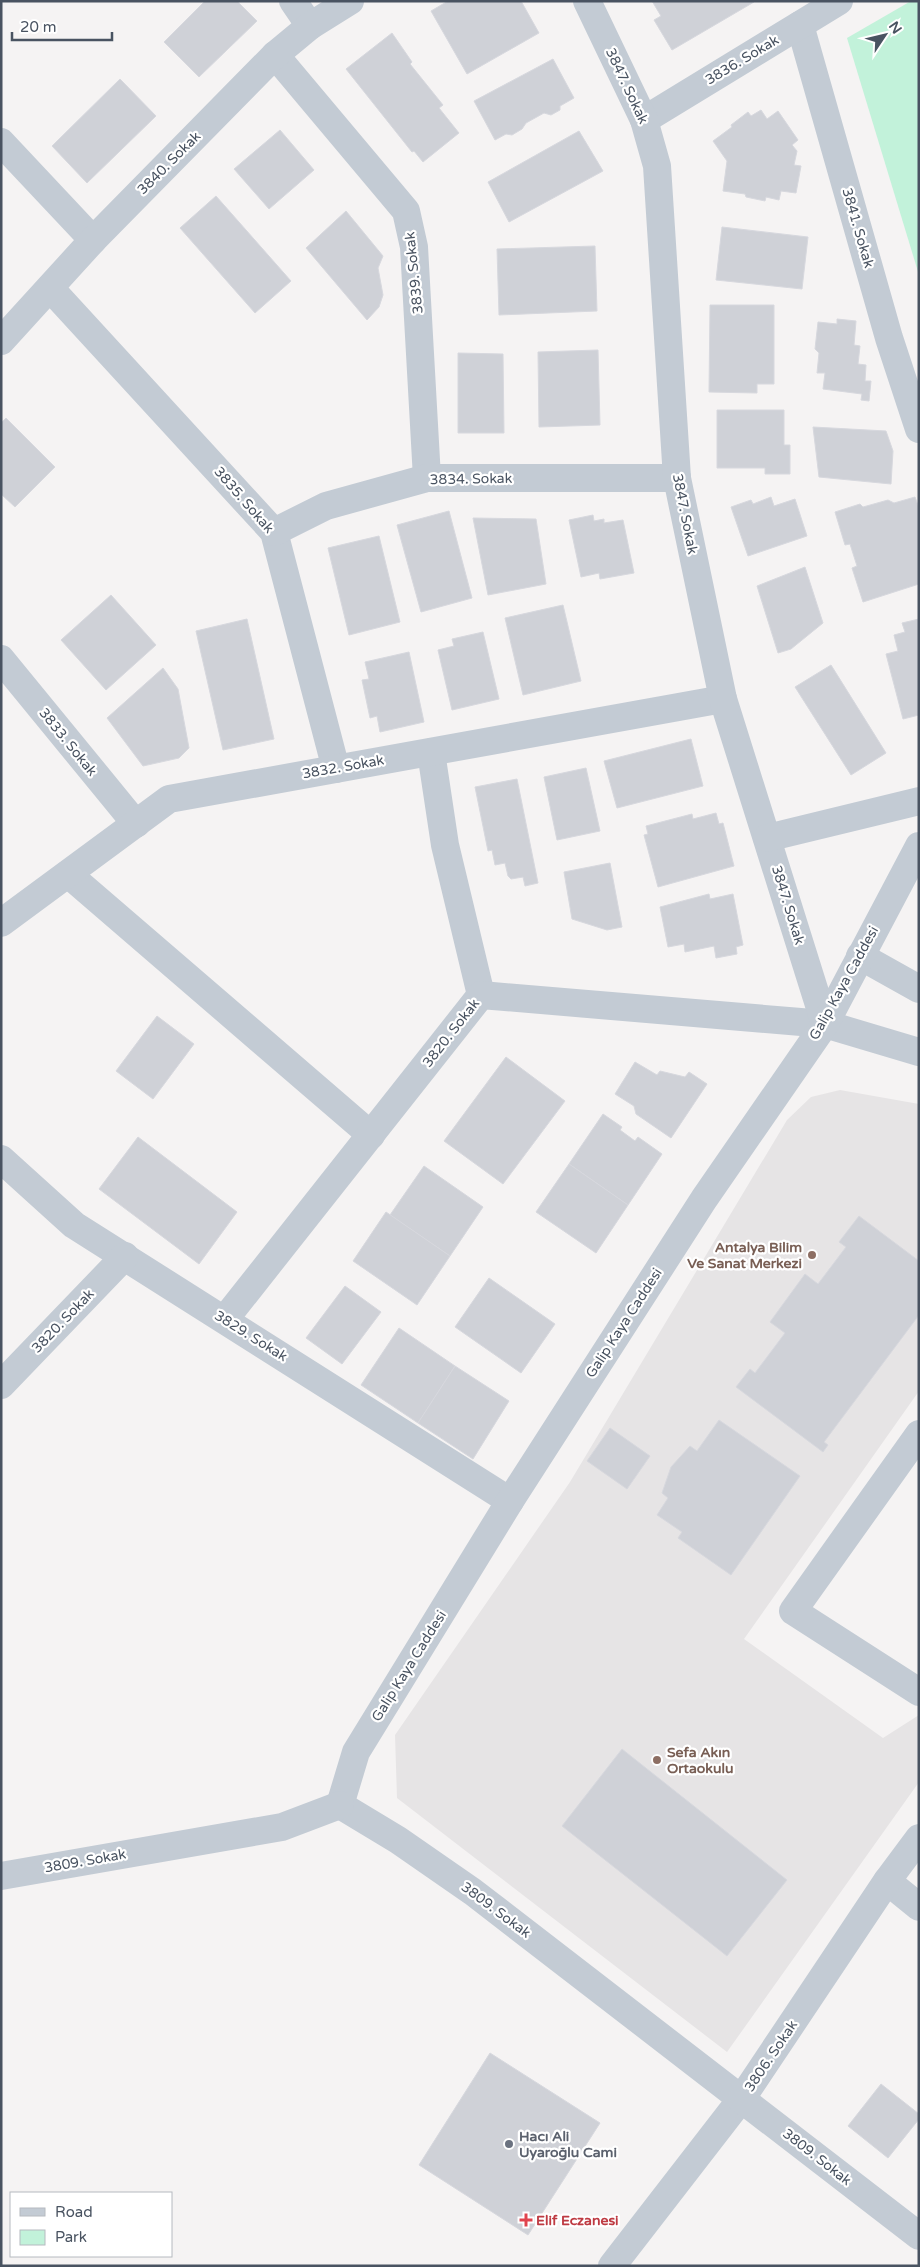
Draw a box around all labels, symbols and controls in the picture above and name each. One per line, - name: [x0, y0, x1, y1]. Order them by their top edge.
- scale bar: [12, 10, 112, 42]
- north arrow: [860, 10, 910, 60]
- text: 20 m: [20, 18, 57, 36]
- text: N: [885, 18, 905, 37]
- street label: 3836. Sokak: [702, 31, 782, 89]
- street label: 3847. Sokak: [602, 45, 652, 127]
- street label: 3840. Sokak: [134, 128, 204, 198]
- street label: 3841. Sokak: [838, 186, 878, 270]
- street label: 3839. Sokak: [401, 231, 427, 315]
- street label: 3835. Sokak: [211, 463, 278, 537]
- street label: 3834. Sokak: [430, 470, 513, 488]
- street label: 3847. Sokak: [669, 472, 701, 556]
- street label: 3833. Sokak: [35, 705, 101, 780]
- street label: 3832. Sokak: [301, 751, 385, 783]
- street label: 3847. Sokak: [768, 863, 808, 947]
- street label: Galip Kaya Caddesi: [806, 923, 882, 1043]
- street label: 3820. Sokak: [419, 995, 483, 1071]
- place label: Antalya Bilim Ve Sanat Merkezi: [687, 1239, 802, 1272]
- marker: Antalya Bilim Ve Sanat Merkezi: [806, 1249, 818, 1261]
- street label: Galip Kaya Caddesi: [582, 1265, 666, 1381]
- street label: 3820. Sokak: [28, 1285, 98, 1357]
- street label: 3829. Sokak: [211, 1307, 291, 1365]
- street label: Galip Kaya Caddesi: [368, 1607, 450, 1725]
- place label: Sefa Akın Ortaokulu: [667, 1744, 734, 1777]
- marker: Sefa Akın Ortaokulu: [651, 1754, 663, 1766]
- street label: 3809. Sokak: [43, 1845, 127, 1877]
- street label: 3809. Sokak: [458, 1878, 534, 1942]
- street label: 3806. Sokak: [741, 2017, 801, 2095]
- street label: 3809. Sokak: [779, 2125, 855, 2189]
- place label: Hacı Ali Uyaroğlu Cami: [519, 2128, 617, 2161]
- marker: Hacı Ali Uyaroğlu Cami: [503, 2138, 515, 2150]
- legend: [10, 2192, 172, 2257]
- text: Road: [55, 2203, 93, 2221]
- place label: Elif Eczanesi: [536, 2212, 619, 2229]
- marker: Elif Eczanesi: [520, 2214, 532, 2226]
- text: Park: [55, 2228, 87, 2246]

